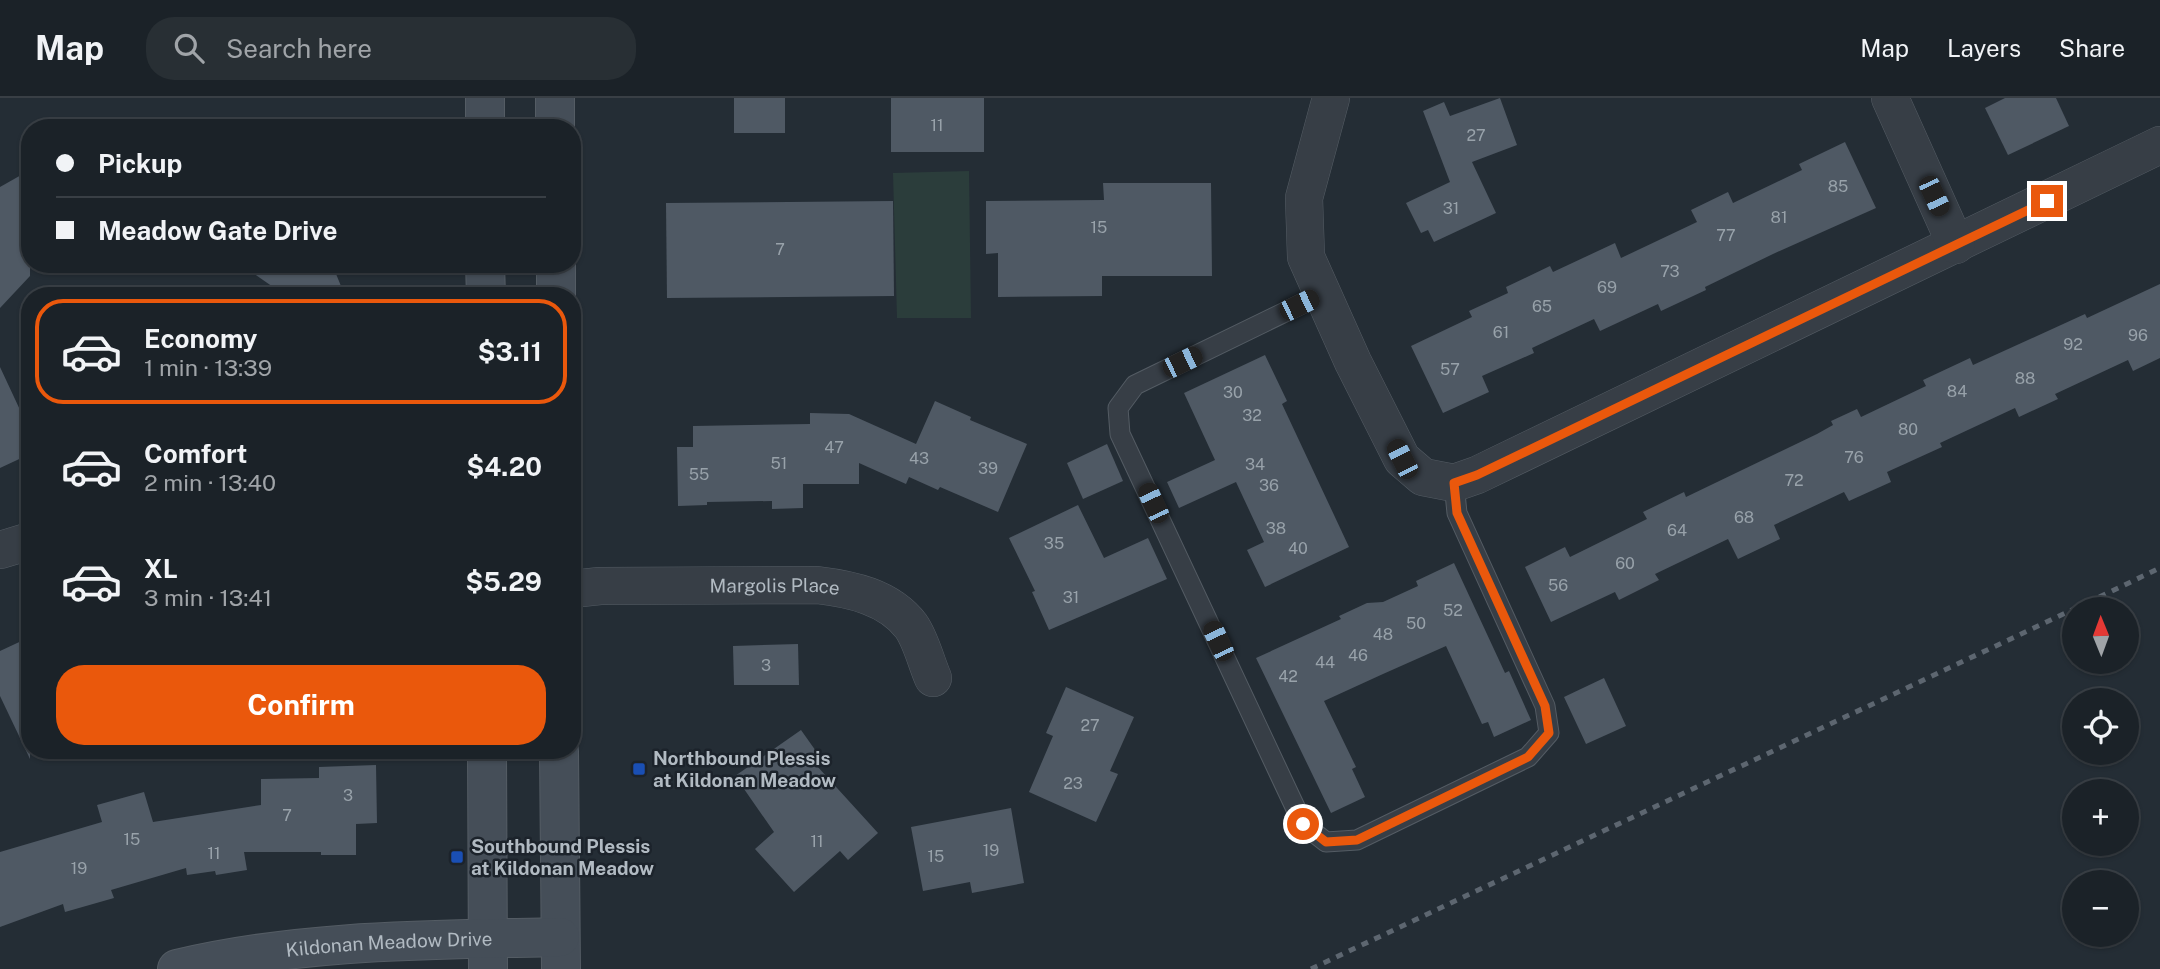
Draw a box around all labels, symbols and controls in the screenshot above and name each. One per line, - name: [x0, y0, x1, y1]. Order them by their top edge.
- search box: [146, 17, 636, 80]
- text: Map: [35, 29, 104, 67]
- icon: search: [170, 29, 208, 67]
- text: Search here: [226, 33, 372, 64]
- text: Map: [1860, 34, 1909, 62]
- text: Layers: [1947, 34, 2021, 62]
- text: Share: [2059, 34, 2125, 62]
- house number: 11: [930, 116, 944, 135]
- house number: 27: [1466, 126, 1486, 145]
- text: Pickup: [98, 148, 182, 179]
- car: [1916, 173, 1953, 219]
- house number: 85: [1828, 177, 1848, 196]
- route end: [2031, 185, 2063, 217]
- house number: 31: [1443, 199, 1459, 218]
- house number: 81: [1771, 208, 1787, 227]
- text: Meadow Gate Drive: [98, 215, 337, 246]
- house number: 15: [1091, 218, 1107, 237]
- house number: 77: [1716, 226, 1736, 245]
- house number: 7: [775, 240, 785, 259]
- house number: 73: [1660, 262, 1680, 281]
- house number: 69: [1597, 278, 1617, 297]
- car: [1276, 286, 1323, 324]
- house number: 65: [1532, 297, 1552, 316]
- icon: car: [60, 320, 123, 383]
- text: Economy: [144, 323, 257, 354]
- house number: 61: [1493, 323, 1509, 342]
- house number: 96: [2128, 326, 2148, 345]
- house number: 92: [2063, 335, 2083, 354]
- text: $3.11: [478, 336, 542, 367]
- car: [1159, 343, 1206, 381]
- text: 1 min · 13:39: [144, 354, 272, 381]
- house number: 57: [1440, 360, 1460, 379]
- house number: 88: [2015, 369, 2035, 388]
- house number: 84: [1947, 382, 1967, 401]
- house number: 30: [1223, 383, 1243, 402]
- house number: 32: [1242, 406, 1262, 425]
- house number: 80: [1898, 420, 1918, 439]
- icon: car: [60, 435, 123, 498]
- car: [1384, 436, 1421, 482]
- text: Comfort: [144, 438, 247, 469]
- house number: 47: [824, 438, 844, 457]
- house number: 76: [1844, 448, 1864, 467]
- house number: 43: [909, 449, 929, 468]
- text: $4.20: [466, 451, 542, 482]
- house number: 51: [771, 454, 787, 473]
- house number: 34: [1245, 455, 1265, 474]
- house number: 39: [978, 459, 998, 478]
- house number: 55: [689, 465, 709, 484]
- text: 2 min · 13:40: [144, 469, 276, 496]
- house number: 72: [1784, 471, 1804, 490]
- house number: 36: [1259, 476, 1279, 495]
- car: [1135, 480, 1172, 526]
- house number: 68: [1734, 508, 1754, 527]
- house number: 38: [1266, 519, 1286, 538]
- house number: 64: [1667, 521, 1687, 540]
- house number: 35: [1044, 534, 1064, 553]
- house number: 40: [1288, 539, 1308, 558]
- icon: car: [60, 550, 123, 613]
- text: XL: [144, 553, 178, 584]
- house number: 60: [1615, 554, 1635, 573]
- text: $5.29: [466, 566, 542, 597]
- street label: Margolis Place: [710, 574, 842, 599]
- house number: 56: [1548, 576, 1568, 595]
- text: 3 min · 13:41: [144, 584, 272, 611]
- house number: 31: [1063, 588, 1079, 607]
- north arrow: [2062, 597, 2138, 674]
- map controls: [2062, 597, 2139, 947]
- house number: 52: [1443, 601, 1463, 620]
- house number: 50: [1406, 614, 1426, 633]
- car: [1200, 618, 1237, 664]
- house number: 48: [1373, 625, 1393, 644]
- house number: 46: [1348, 646, 1368, 665]
- house number: 44: [1315, 653, 1335, 672]
- house number: 3: [761, 656, 771, 675]
- button: Confirm: [56, 665, 546, 745]
- house number: 42: [1278, 667, 1298, 686]
- button: locate: [2062, 688, 2139, 765]
- house number: 27: [1080, 716, 1100, 735]
- place label: Northbound Plessis at Kildonan Meadow: [653, 747, 836, 791]
- marker: Northbound Plessis at Kildonan Meadow: [631, 761, 647, 777]
- house number: 23: [1063, 774, 1083, 793]
- button: +: [2062, 779, 2139, 856]
- house number: 3: [343, 786, 353, 805]
- house number: 7: [282, 806, 292, 825]
- route start: [1287, 808, 1319, 840]
- house number: 15: [124, 830, 140, 849]
- house number: 11: [810, 832, 824, 851]
- place label: Southbound Plessis at Kildonan Meadow: [471, 835, 654, 879]
- house number: 19: [983, 841, 999, 860]
- house number: 11: [207, 844, 221, 863]
- house number: 15: [928, 847, 944, 866]
- marker: Southbound Plessis at Kildonan Meadow: [449, 849, 465, 865]
- house number: 19: [71, 859, 87, 878]
- button: −: [2062, 870, 2139, 947]
- street label: Kildonan Meadow Drive: [285, 927, 493, 961]

